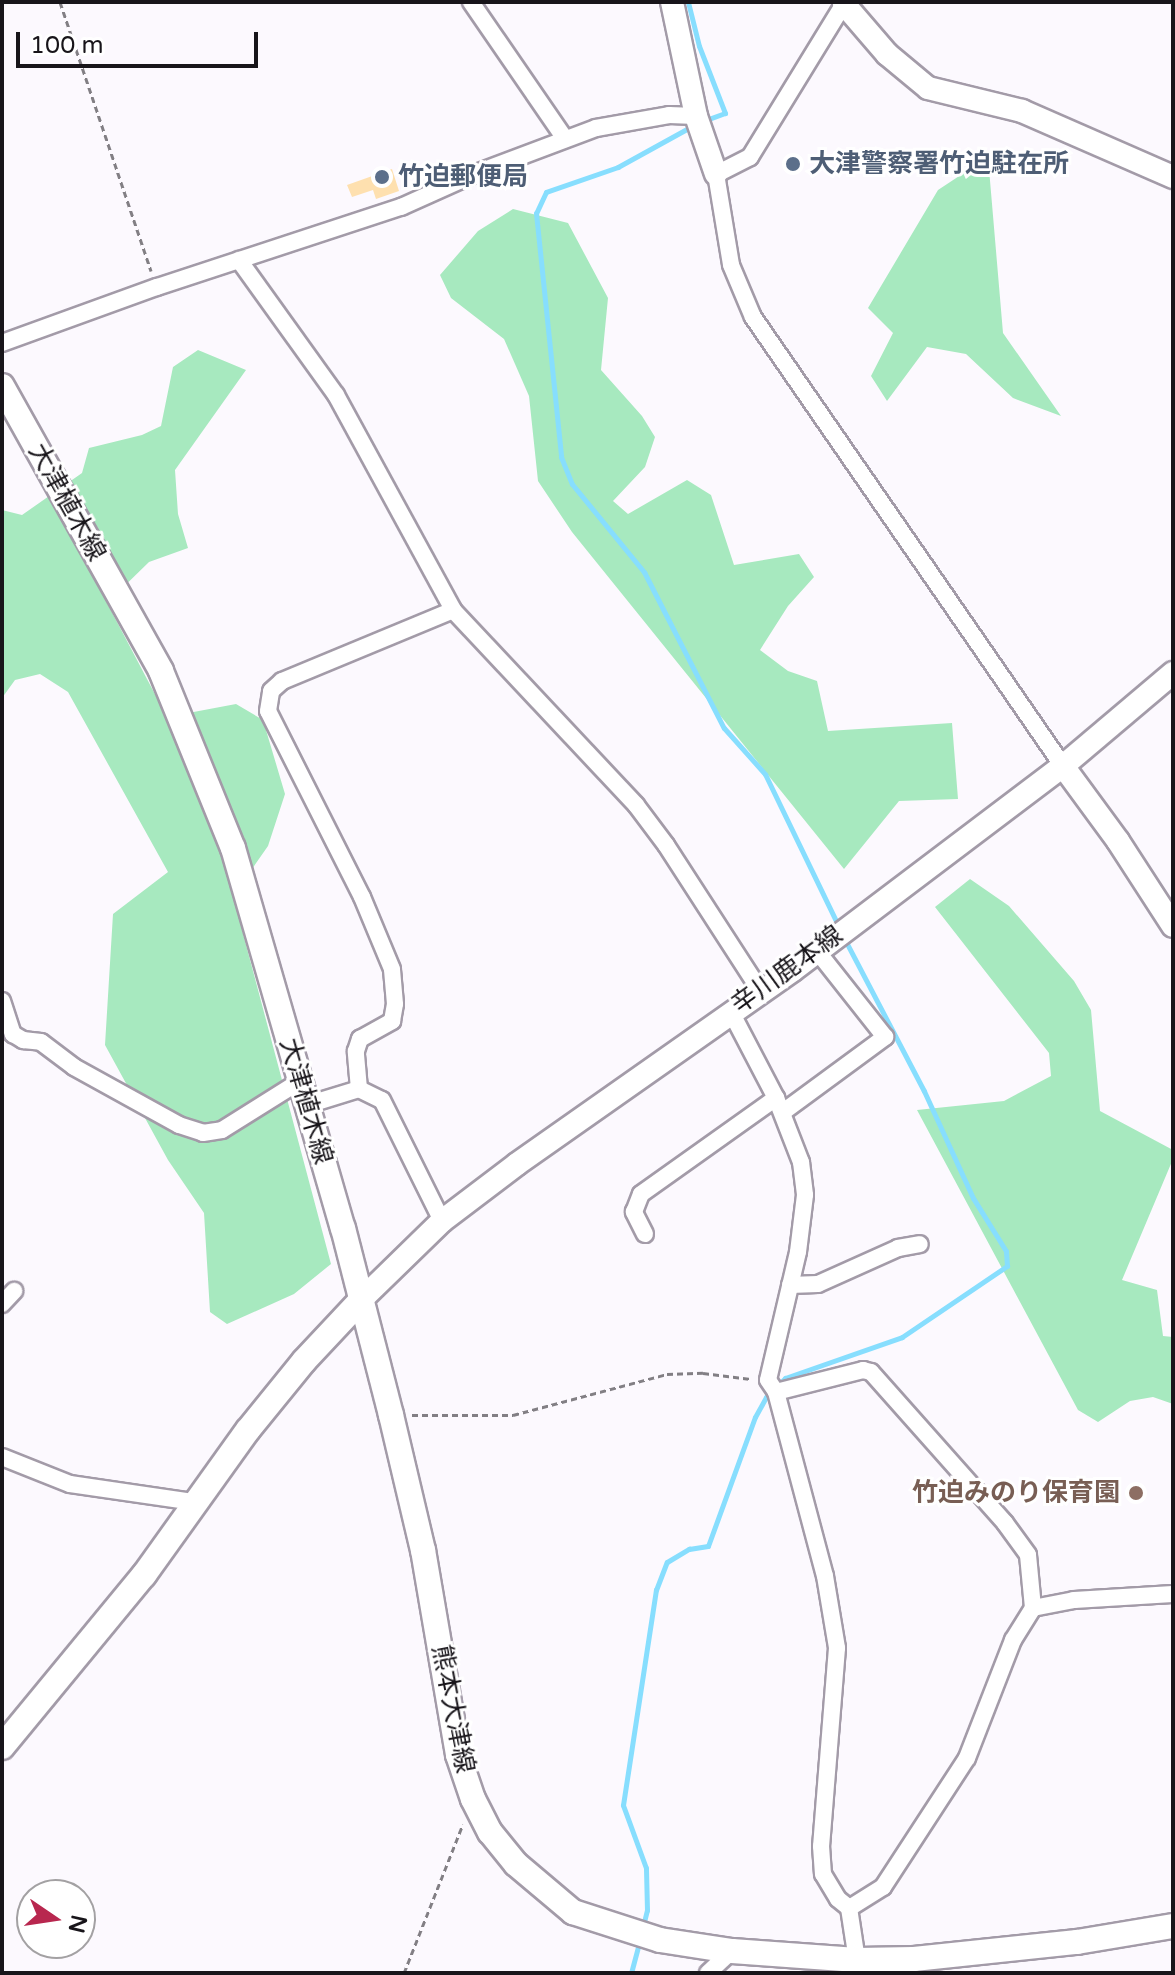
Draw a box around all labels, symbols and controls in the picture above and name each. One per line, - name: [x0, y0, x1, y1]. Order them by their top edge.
- scale bar: [20, 16, 262, 66]
- text: 100 m: [30, 31, 104, 60]
- place label: 大津警察署竹迫駐在所: [809, 148, 1069, 180]
- marker: 大津警察署竹迫駐在所: [784, 155, 802, 173]
- place label: 竹迫郵便局: [398, 161, 528, 193]
- marker: 竹迫郵便局: [373, 168, 391, 186]
- street label: 大津植木線: [22, 438, 112, 566]
- street label: 辛川鹿本線: [725, 919, 849, 1021]
- street label: 大津植木線: [273, 1034, 339, 1168]
- place label: 竹迫みのり保育園: [912, 1477, 1120, 1509]
- marker: 竹迫みのり保育園: [1127, 1484, 1145, 1502]
- street label: 熊本大津線: [425, 1642, 481, 1776]
- north arrow: [16, 1879, 96, 1959]
- text: N: [63, 1912, 92, 1935]

